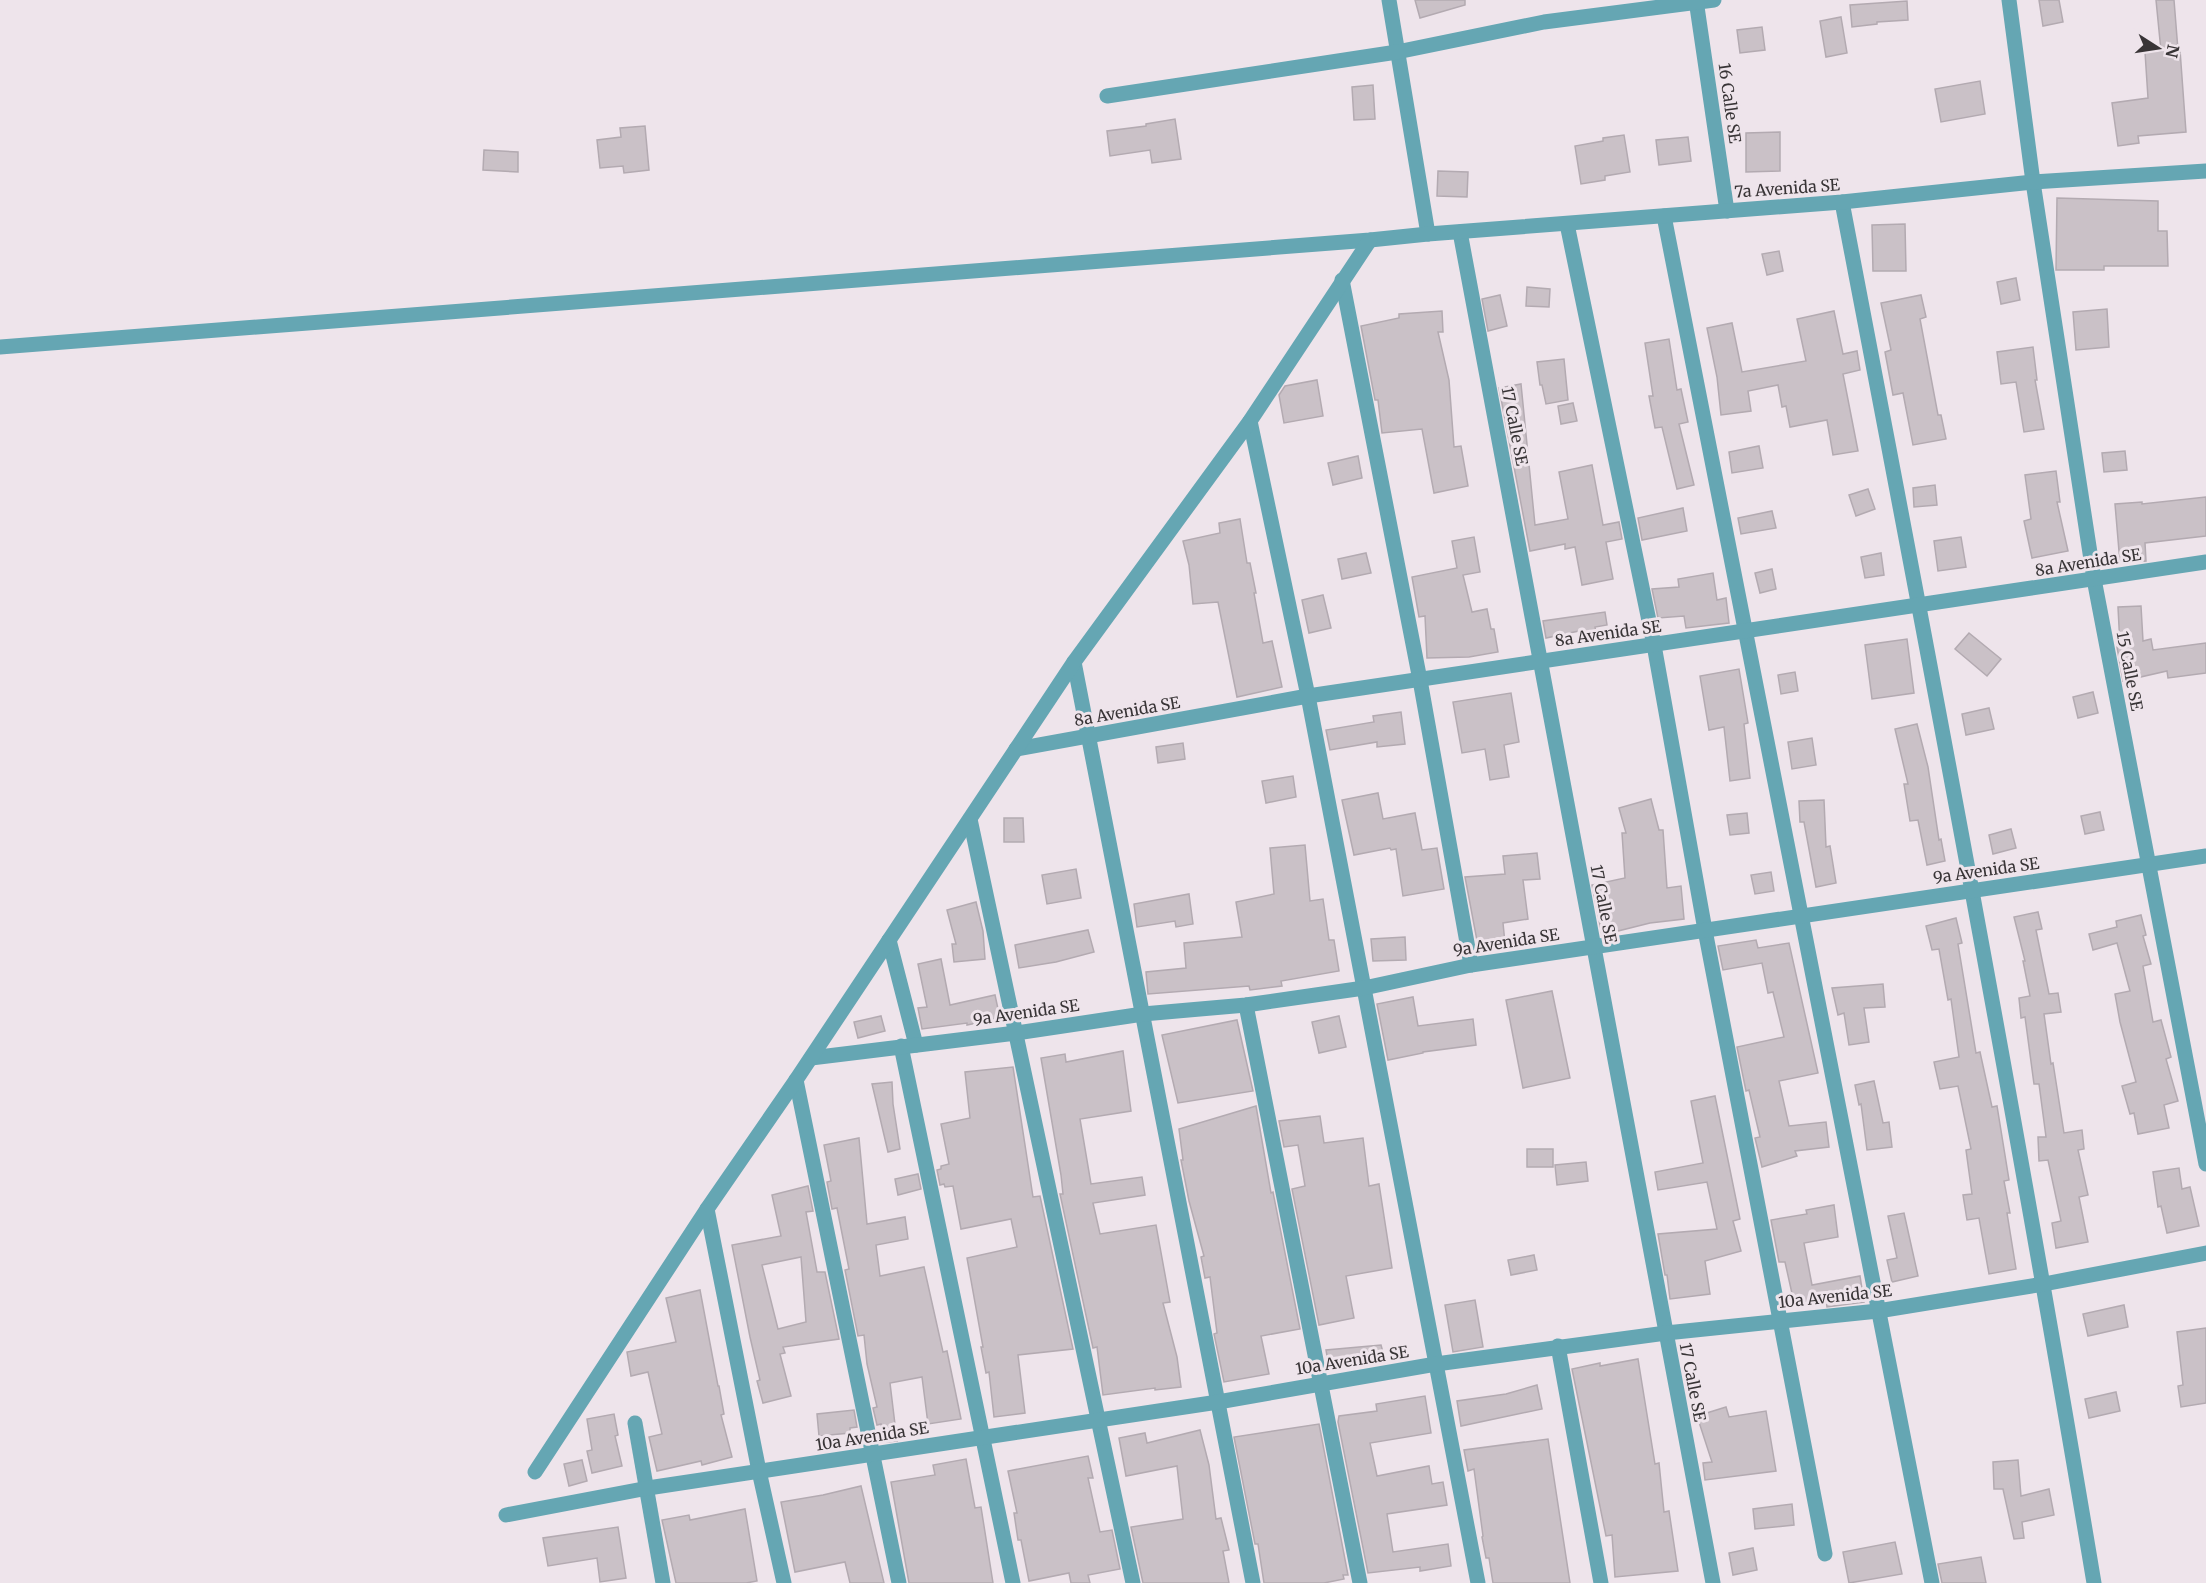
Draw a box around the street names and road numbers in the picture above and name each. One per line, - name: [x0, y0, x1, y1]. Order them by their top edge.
- street label: 16 Calle SE: [1714, 62, 1746, 145]
- street label: 7a Avenida SE: [1734, 174, 1841, 202]
- street label: 17 Calle SE: [1498, 385, 1533, 468]
- street label: 8a Avenida SE: [2034, 544, 2143, 580]
- street label: 8a Avenida SE: [1554, 616, 1663, 650]
- street label: 15 Calle SE: [2112, 630, 2148, 713]
- street label: 8a Avenida SE: [1073, 692, 1182, 730]
- street label: 9a Avenida SE: [1932, 853, 2041, 887]
- street label: 17 Calle SE: [1587, 863, 1622, 946]
- street label: 9a Avenida SE: [1452, 924, 1561, 960]
- street label: 9a Avenida SE: [972, 995, 1081, 1029]
- street label: 10a Avenida SE: [1777, 1280, 1894, 1312]
- street label: 10a Avenida SE: [1294, 1341, 1411, 1379]
- street label: 17 Calle SE: [1676, 1341, 1711, 1424]
- street label: 10a Avenida SE: [814, 1417, 931, 1455]

